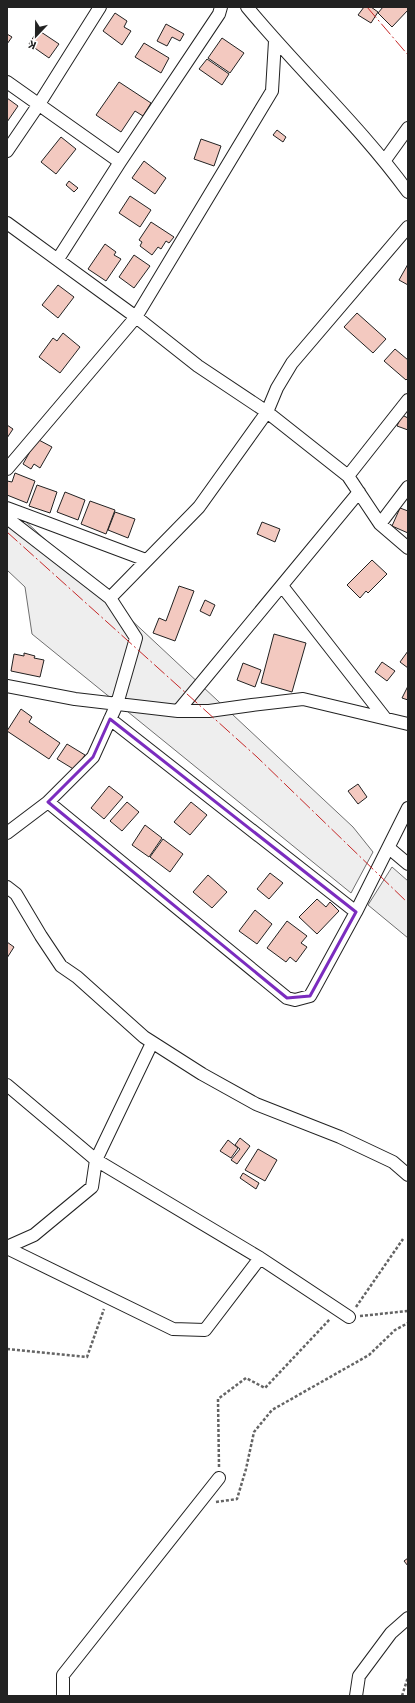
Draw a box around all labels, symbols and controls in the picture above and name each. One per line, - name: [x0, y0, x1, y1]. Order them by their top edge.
- north arrow: [16, 16, 56, 56]
- text: K: [26, 38, 38, 53]

